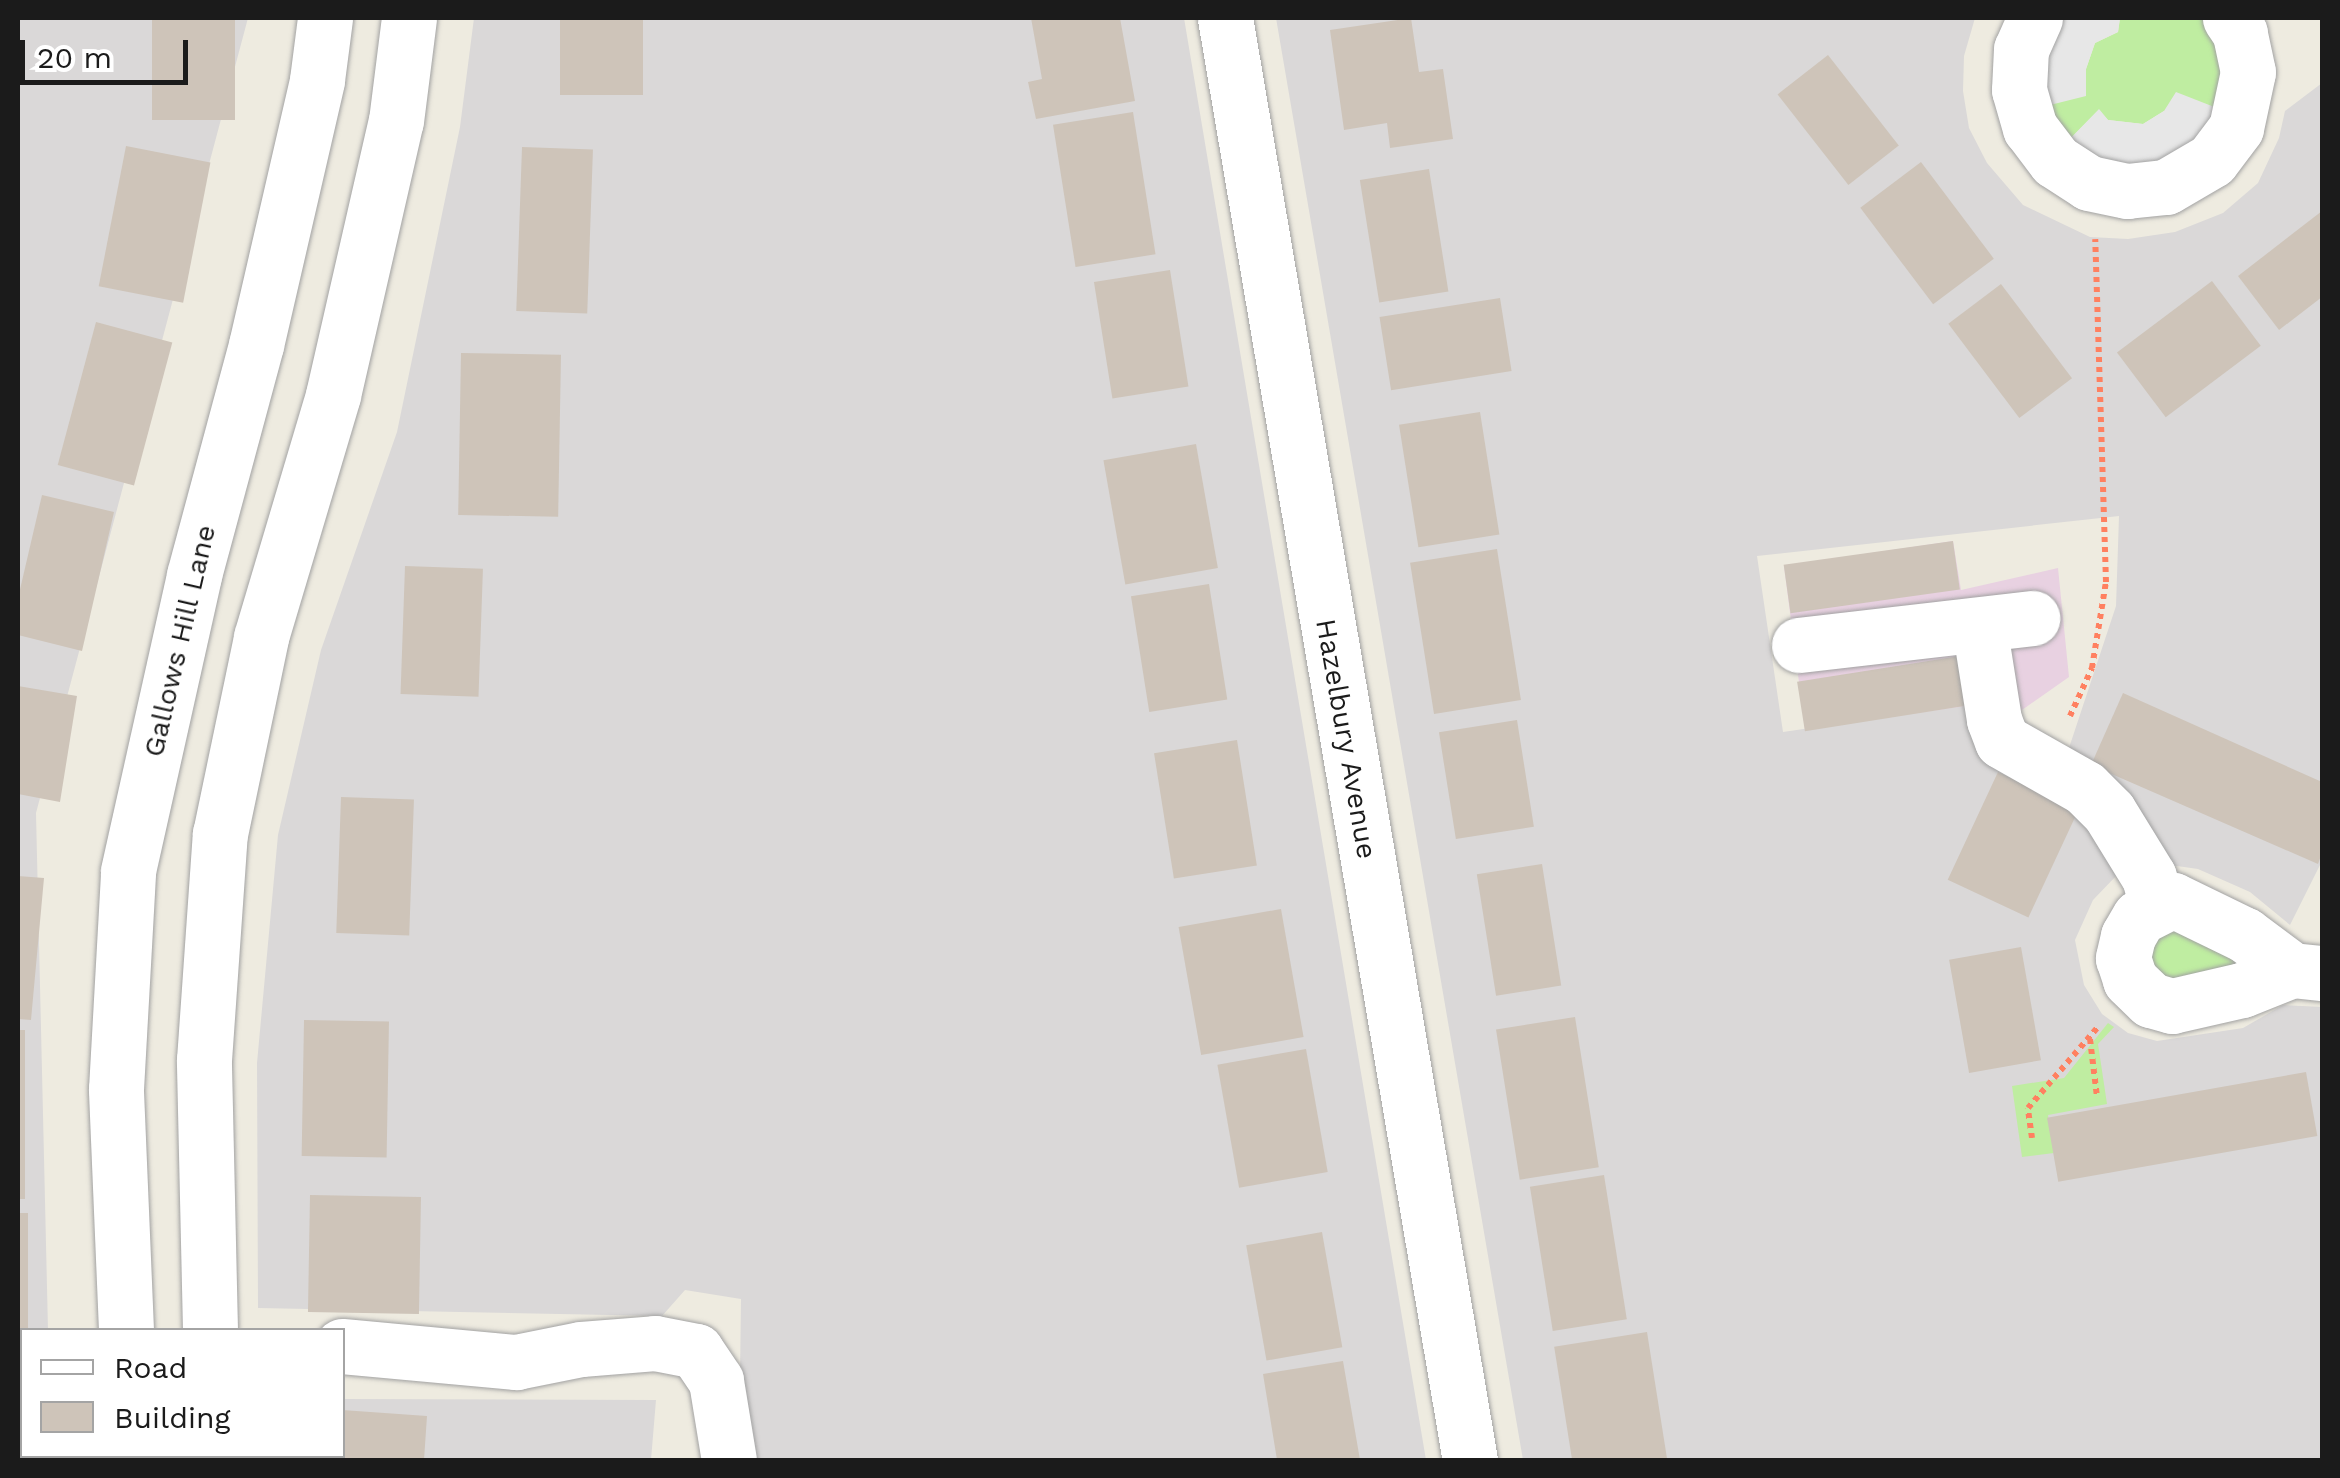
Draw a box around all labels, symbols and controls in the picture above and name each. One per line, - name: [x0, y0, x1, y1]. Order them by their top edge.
- scale bar: [25, 20, 192, 82]
- text: 20 m: [37, 40, 112, 75]
- street label: Gallows Hill Lane: [137, 521, 223, 761]
- street label: Hazelbury Avenue: [1308, 615, 1384, 863]
- legend: [20, 1328, 345, 1458]
- text: Road: [114, 1350, 187, 1385]
- text: Building: [114, 1400, 231, 1435]

